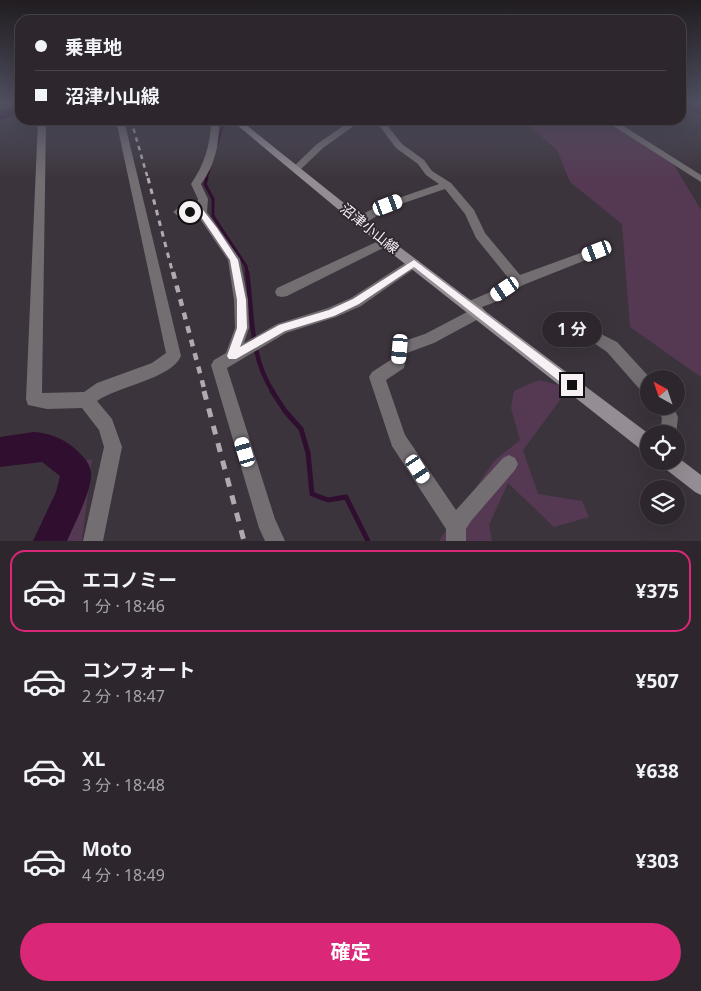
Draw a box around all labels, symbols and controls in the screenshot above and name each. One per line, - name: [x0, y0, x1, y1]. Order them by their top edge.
- text: 乗車地: [65, 34, 122, 60]
- text: 沼津小山線: [65, 83, 160, 109]
- car: [371, 193, 404, 217]
- street label: 沼津小山線: [337, 199, 403, 257]
- route start: [179, 201, 201, 223]
- car: [580, 239, 613, 263]
- car: [488, 274, 521, 304]
- callout: 1 分: [542, 312, 602, 348]
- text: 1 分: [557, 318, 587, 340]
- car: [391, 333, 408, 365]
- north arrow: [640, 370, 685, 415]
- map controls: [640, 370, 685, 525]
- route end: [561, 374, 583, 396]
- button: locate: [640, 425, 685, 470]
- car: [233, 435, 256, 469]
- car: [403, 452, 432, 486]
- button: layers: [640, 480, 685, 525]
- text: エコノミー: [82, 567, 177, 593]
- icon: car: [22, 569, 67, 614]
- text: ¥375: [636, 578, 679, 604]
- text: 1 分 · 18:46: [82, 595, 165, 617]
- text: コンフォート: [82, 657, 195, 683]
- icon: car: [22, 659, 67, 704]
- text: ¥507: [636, 668, 679, 694]
- text: 2 分 · 18:47: [82, 685, 165, 707]
- text: XL: [82, 746, 105, 772]
- icon: car: [22, 749, 67, 794]
- text: ¥638: [636, 758, 679, 784]
- text: 3 分 · 18:48: [82, 774, 165, 796]
- text: Moto: [82, 836, 132, 862]
- icon: car: [22, 839, 67, 884]
- text: ¥303: [636, 848, 679, 874]
- text: 4 分 · 18:49: [82, 864, 165, 886]
- button: 確定: [20, 923, 681, 981]

